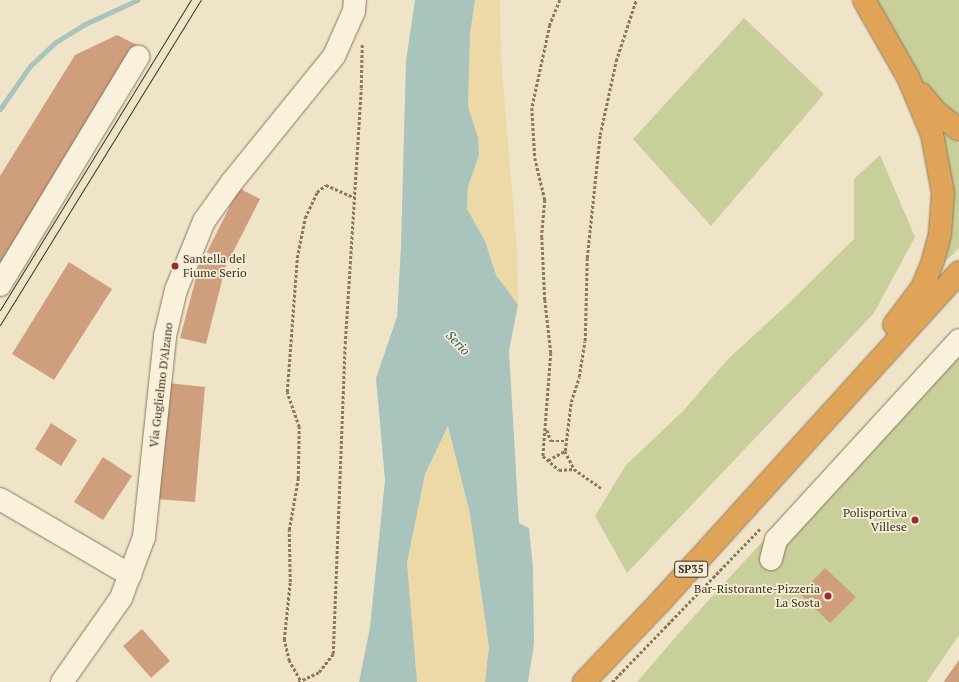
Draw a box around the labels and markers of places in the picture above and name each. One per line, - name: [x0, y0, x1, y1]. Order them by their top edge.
- place label: Santella del Fiume Serio: [183, 252, 247, 280]
- marker: Santella del Fiume Serio: [170, 261, 180, 271]
- place label: Polisportiva Villese: [843, 506, 907, 534]
- marker: Polisportiva Villese: [910, 515, 920, 525]
- place label: Bar-Ristorante-Pizzeria La Sosta: [694, 582, 820, 610]
- marker: Bar-Ristorante-Pizzeria La Sosta: [823, 591, 833, 601]

